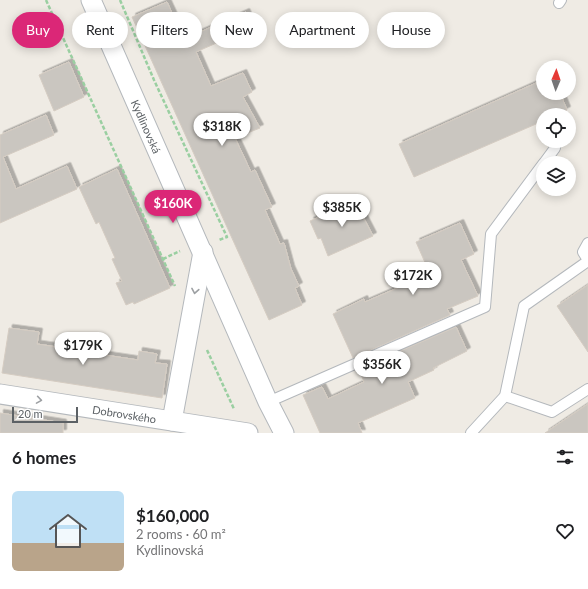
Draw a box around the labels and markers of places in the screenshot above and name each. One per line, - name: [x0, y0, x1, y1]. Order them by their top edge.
- pin: $318K: [194, 113, 250, 147]
- pin: $160K: [145, 190, 201, 224]
- pin: $385K: [314, 194, 370, 228]
- pin: $172K: [385, 262, 441, 296]
- pin: $179K: [55, 332, 111, 366]
- pin: $356K: [354, 351, 410, 385]

